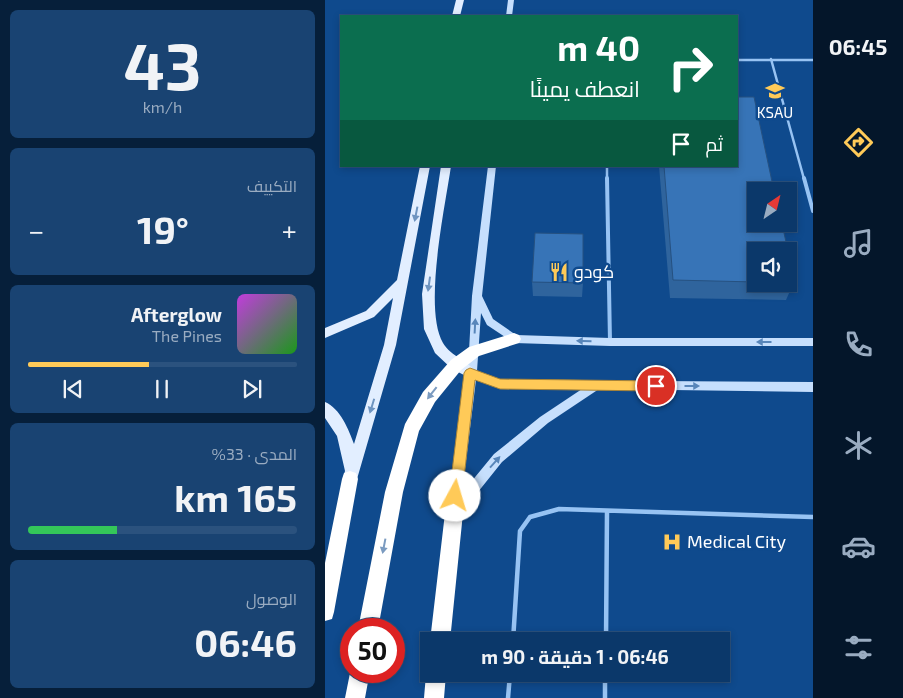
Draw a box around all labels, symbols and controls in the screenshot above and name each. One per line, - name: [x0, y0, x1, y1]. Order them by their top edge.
- text: 43: [123, 25, 202, 103]
- text: 40 m: [557, 26, 640, 68]
- text: 06:45: [829, 33, 887, 59]
- icon: right: [658, 35, 723, 100]
- text: انعطف يمينًا: [529, 75, 640, 101]
- school or university icon: KSAU: [764, 80, 786, 102]
- text: km/h: [143, 97, 182, 116]
- place label: KSAU: [757, 103, 793, 121]
- icon: directions: [841, 125, 876, 160]
- icon: arrive: [667, 130, 695, 158]
- text: ثم: [705, 132, 723, 155]
- text: التكييف: [247, 176, 297, 195]
- north arrow: [747, 182, 797, 232]
- map controls: [747, 182, 797, 292]
- text: 19°: [137, 206, 189, 252]
- one-way arrow: [411, 206, 419, 222]
- text: −: [28, 213, 44, 247]
- text: +: [282, 213, 297, 247]
- icon: music: [841, 226, 876, 261]
- button: sound: [747, 242, 797, 292]
- place label: كودو: [574, 260, 614, 283]
- restaurant icon: كودو: [548, 261, 570, 283]
- one-way arrow: [425, 276, 433, 292]
- text: Afterglow: [131, 303, 222, 326]
- one-way arrow: [472, 317, 480, 333]
- text: The Pines: [152, 326, 222, 345]
- icon: phone: [841, 327, 876, 362]
- one-way arrow: [576, 337, 592, 345]
- one-way arrow: [756, 338, 772, 346]
- pin: [635, 365, 677, 407]
- icon: arrive: [642, 372, 670, 400]
- icon: previous: [59, 375, 87, 403]
- icon: pause: [148, 375, 176, 403]
- icon: next: [238, 375, 266, 403]
- one-way arrow: [684, 382, 700, 390]
- one-way arrow: [427, 386, 438, 399]
- one-way arrow: [367, 399, 375, 414]
- icon: climate: [841, 428, 876, 463]
- text: المدى · 33%: [212, 444, 297, 463]
- one-way arrow: [490, 455, 501, 468]
- position arrow: [428, 469, 480, 521]
- text: 165 km: [174, 474, 297, 520]
- icon: car: [841, 529, 876, 564]
- place label: Medical City: [687, 530, 786, 552]
- hospital icon: Medical City: [661, 531, 683, 553]
- one-way arrow: [379, 539, 387, 555]
- text: الوصول: [246, 589, 297, 608]
- speed limit sign: 50: [340, 618, 405, 683]
- text: 06:46: [194, 619, 297, 665]
- icon: filters: [841, 630, 876, 665]
- text: 06:46 · 1 دقيقة · 90 m: [481, 645, 669, 668]

